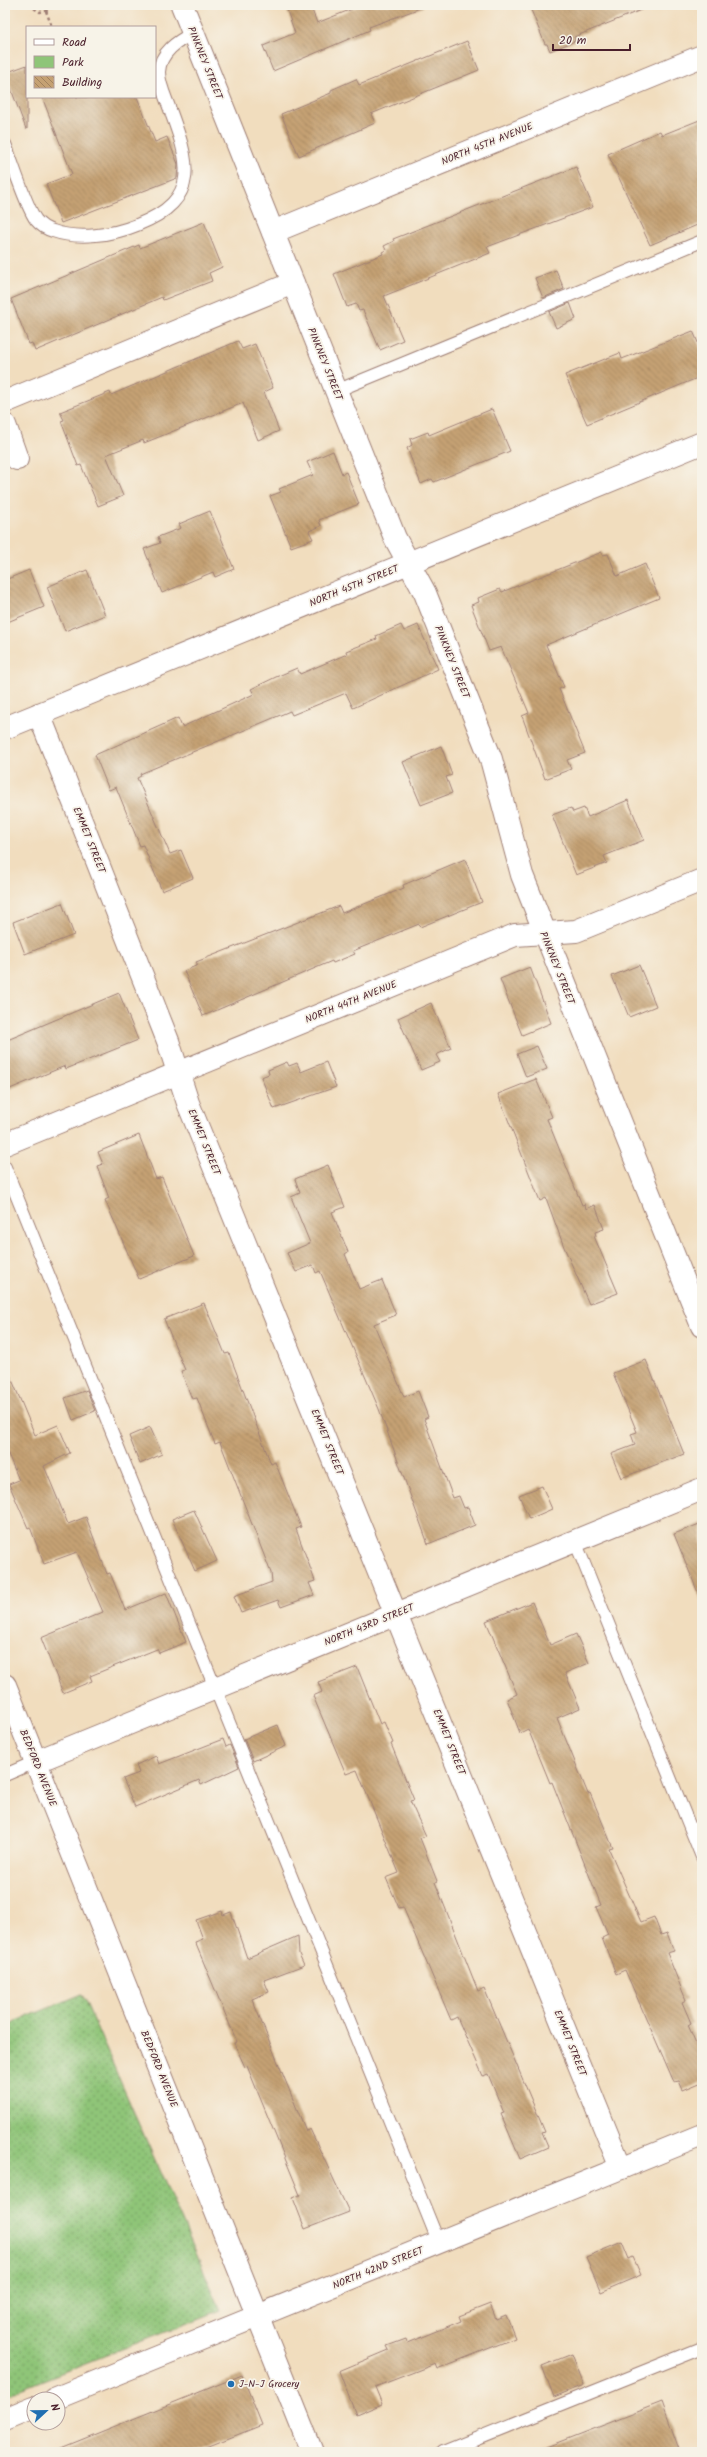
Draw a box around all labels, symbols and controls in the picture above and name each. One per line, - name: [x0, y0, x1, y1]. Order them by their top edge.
- street label: PINKNEY STREET: [183, 24, 227, 103]
- legend: [26, 26, 156, 98]
- scale bar: [553, 26, 630, 52]
- text: 20 m: [559, 31, 587, 50]
- text: Road: [62, 33, 87, 52]
- text: Park: [62, 53, 84, 72]
- text: Building: [62, 73, 102, 92]
- street label: NORTH 45TH AVENUE: [439, 118, 536, 170]
- street label: PINKNEY STREET: [303, 325, 347, 404]
- street label: NORTH 45TH STREET: [307, 560, 403, 611]
- street label: PINKNEY STREET: [430, 623, 474, 702]
- street label: EMMET STREET: [68, 804, 110, 877]
- street label: PINKNEY STREET: [535, 929, 579, 1008]
- street label: NORTH 44TH AVENUE: [303, 976, 400, 1028]
- street label: EMMET STREET: [183, 1106, 225, 1179]
- street label: EMMET STREET: [306, 1406, 348, 1479]
- street label: NORTH 43RD STREET: [322, 1599, 418, 1650]
- street label: EMMET STREET: [428, 1706, 470, 1779]
- street label: BEDFORD AVENUE: [15, 1727, 61, 1810]
- street label: EMMET STREET: [549, 2007, 591, 2080]
- street label: BEDFORD AVENUE: [136, 2028, 182, 2111]
- street label: NORTH 42ND STREET: [330, 2242, 427, 2294]
- place label: J-N-J Grocery: [239, 2376, 300, 2392]
- marker: J-N-J Grocery: [226, 2379, 236, 2389]
- north arrow: [26, 2391, 66, 2431]
- text: N: [45, 2401, 64, 2414]

